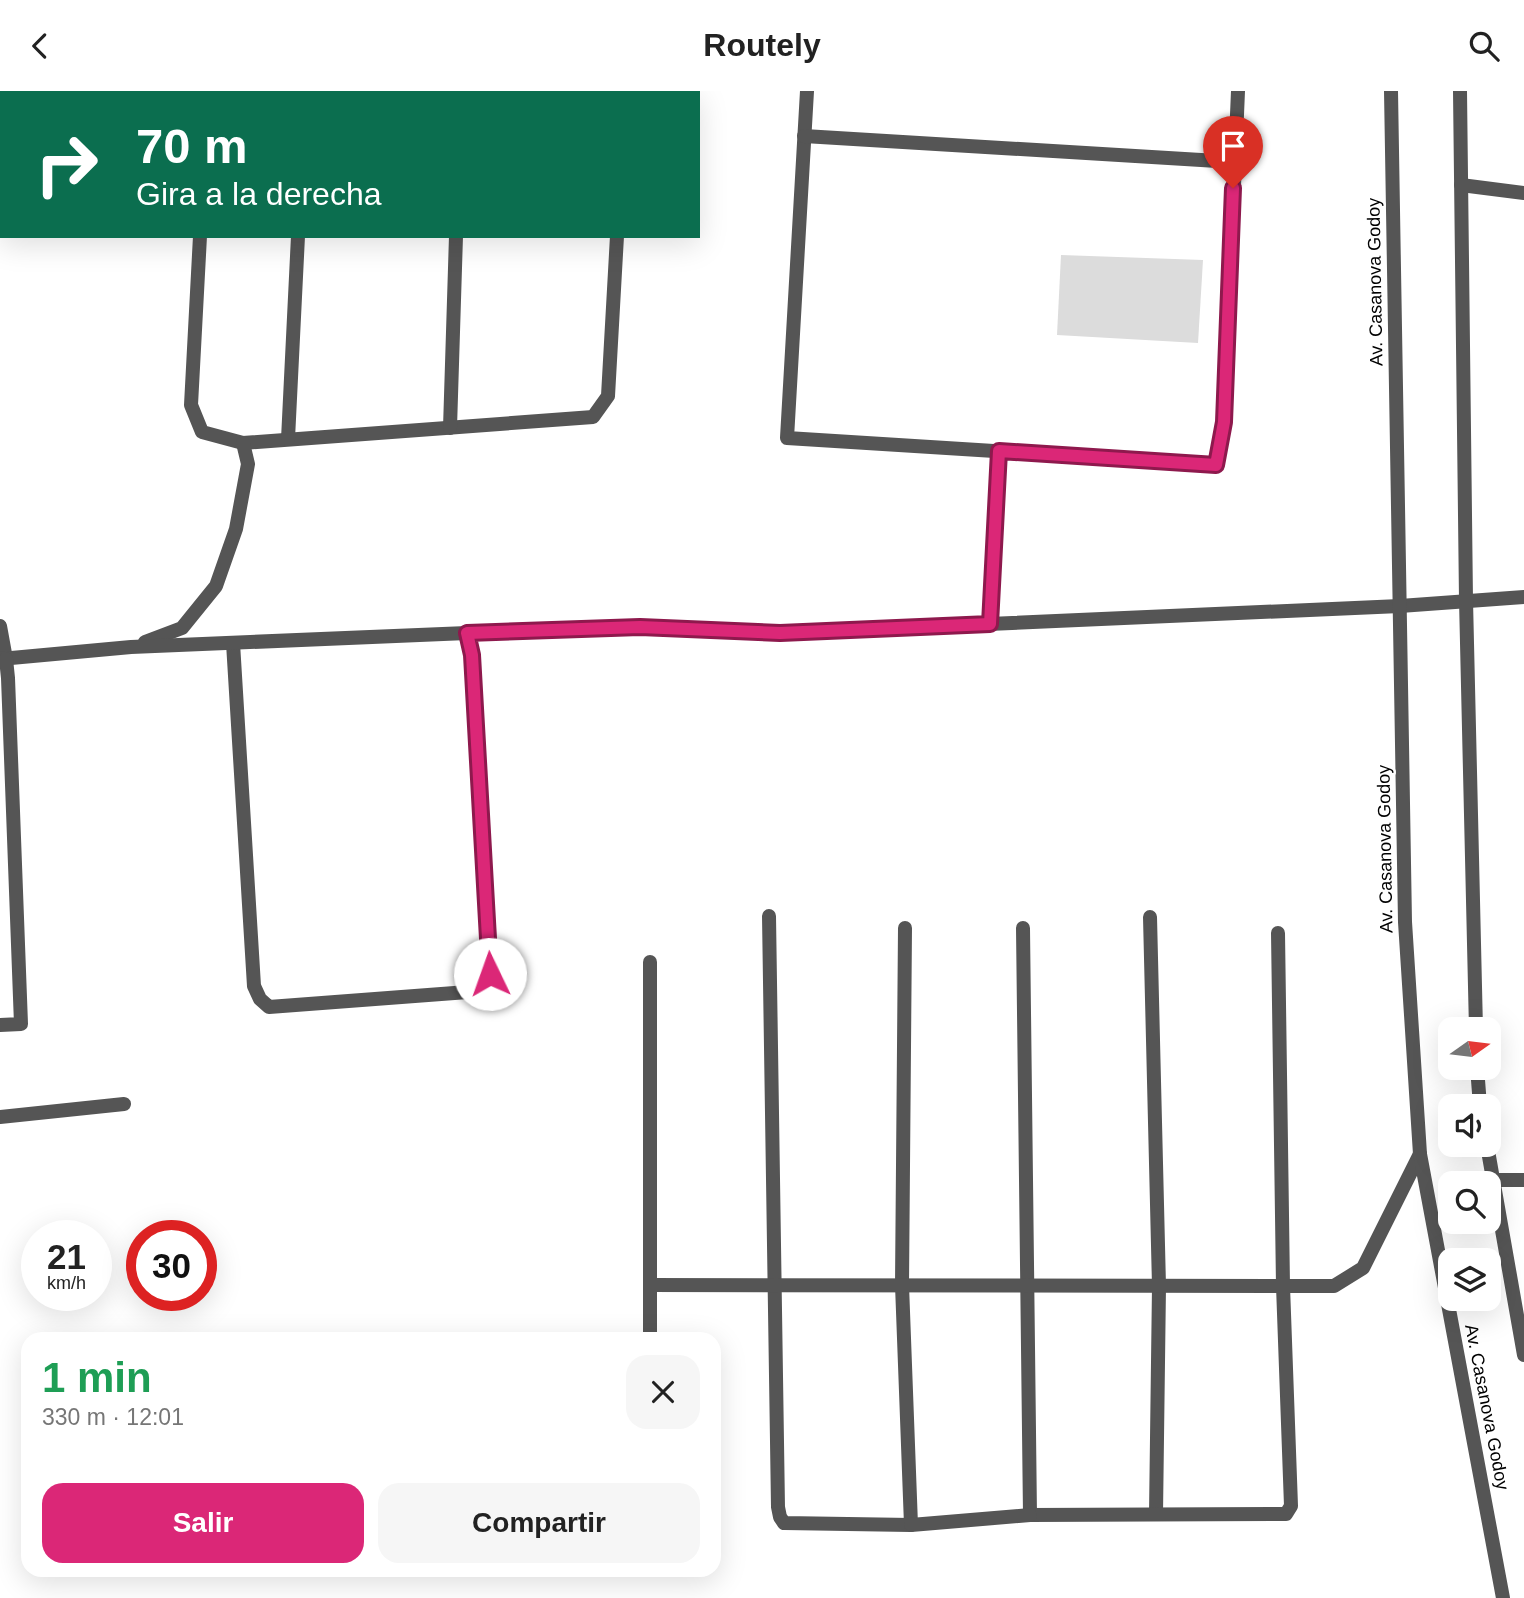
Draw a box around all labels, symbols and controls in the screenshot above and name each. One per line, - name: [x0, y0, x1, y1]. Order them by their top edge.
- icon: back: [21, 27, 59, 65]
- text: Routely: [703, 27, 821, 63]
- icon: search: [1465, 27, 1503, 65]
- pin: [1203, 116, 1263, 188]
- icon: right: [21, 119, 112, 210]
- text: 70 m: [136, 119, 248, 173]
- icon: arrive: [1214, 127, 1252, 165]
- text: Gira a la derecha: [136, 176, 381, 212]
- street label: Av. Casanova Godoy: [1364, 198, 1386, 366]
- street label: Av. Casanova Godoy: [1374, 765, 1396, 933]
- position arrow: [453, 937, 527, 1011]
- north arrow: [1438, 1017, 1502, 1080]
- map controls: [1438, 1017, 1501, 1311]
- button: sound: [1438, 1094, 1501, 1157]
- button: search: [1438, 1171, 1501, 1234]
- speed limit sign: 30: [126, 1220, 217, 1311]
- text: 21: [47, 1237, 86, 1276]
- button: layers: [1438, 1248, 1501, 1311]
- text: km/h: [47, 1273, 86, 1293]
- street label: Av. Casanova Godoy: [1461, 1322, 1513, 1492]
- text: 1 min: [42, 1354, 152, 1401]
- button: close: [626, 1355, 700, 1429]
- text: 330 m · 12:01: [42, 1404, 184, 1430]
- button: Salir: [42, 1483, 364, 1563]
- button: Compartir: [378, 1483, 700, 1563]

